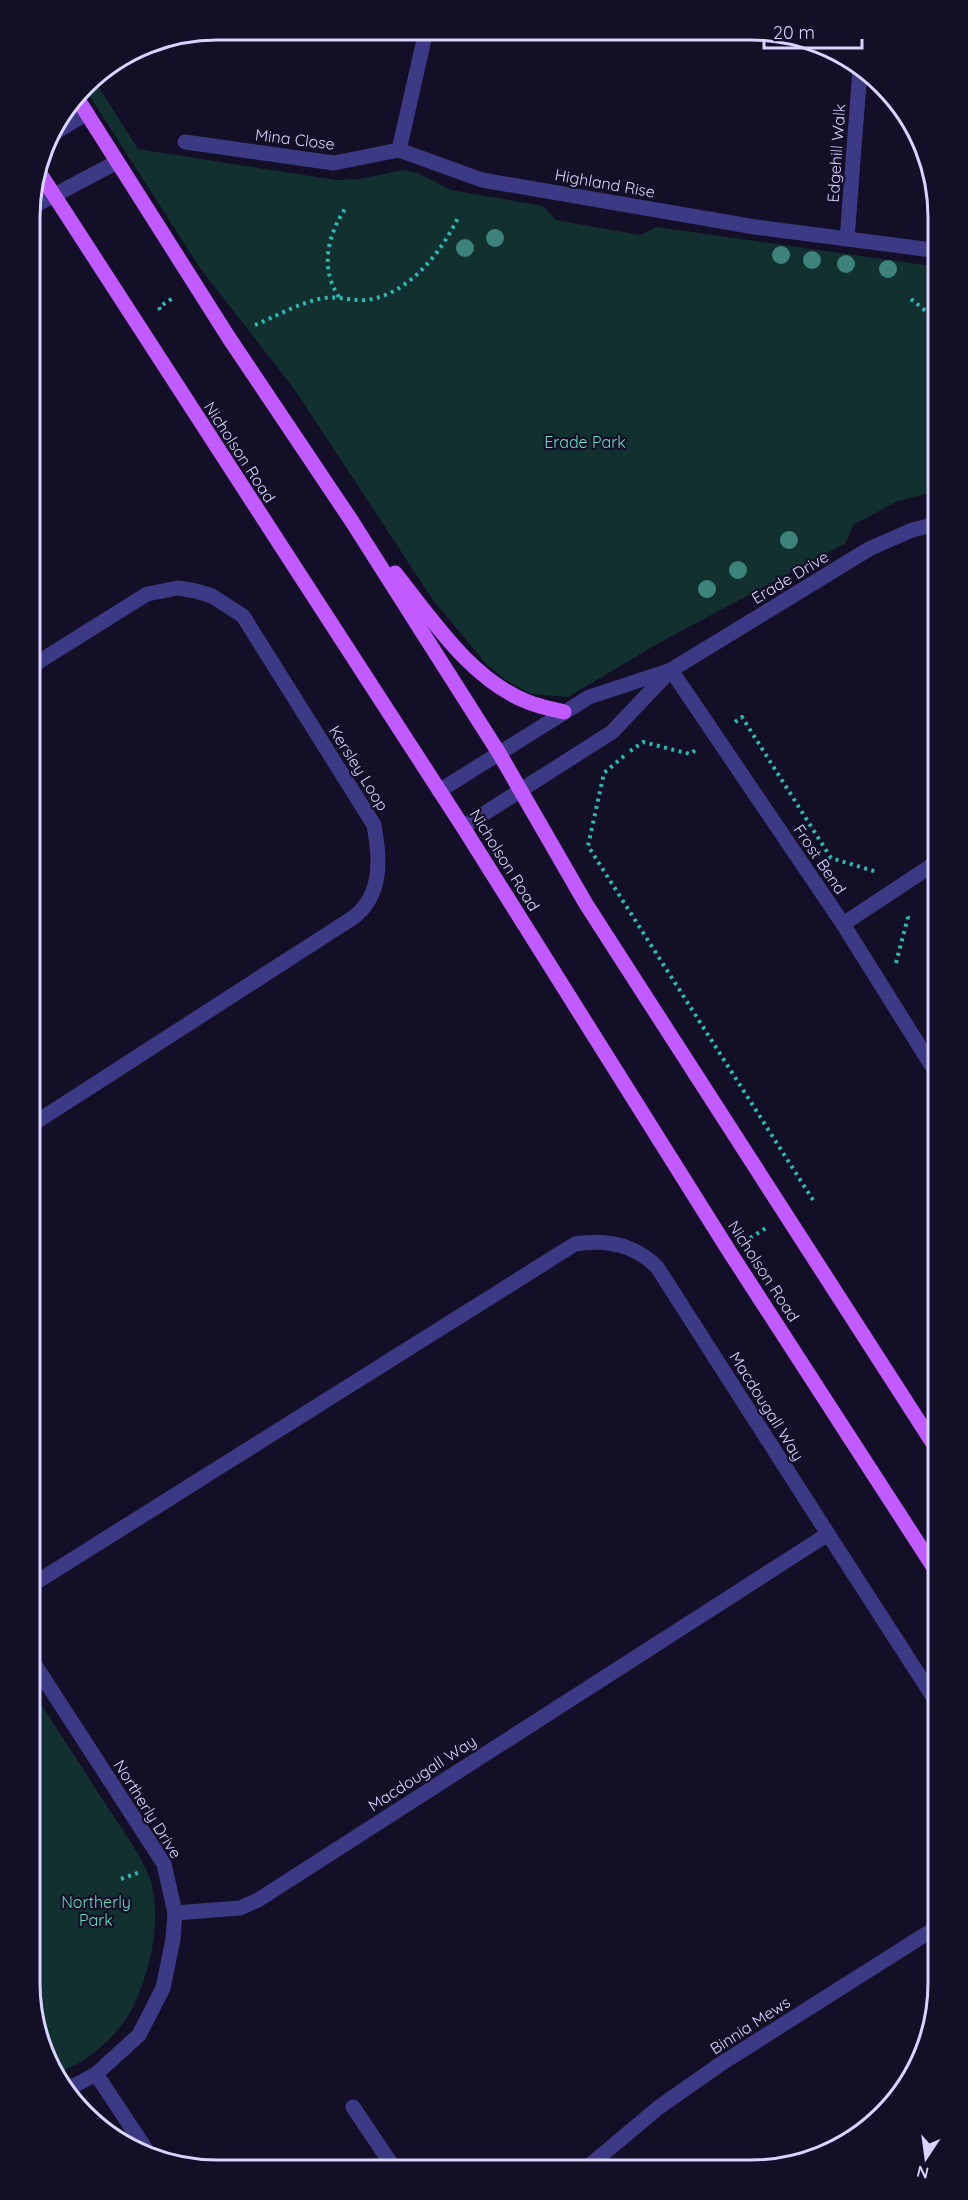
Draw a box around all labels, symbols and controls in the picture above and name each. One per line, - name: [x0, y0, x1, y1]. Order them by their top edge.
- scale bar: [764, 12, 862, 50]
- text: 20 m: [773, 21, 815, 44]
- street label: Edgehill Walk: [823, 103, 849, 203]
- street label: Mina Close: [254, 124, 336, 154]
- street label: Highland Rise: [553, 164, 657, 202]
- street label: Nicholson Road: [200, 398, 280, 506]
- park label: Erade Park: [544, 432, 626, 452]
- street label: Erade Drive: [748, 546, 832, 608]
- street label: Kersley Loop: [325, 722, 393, 814]
- street label: Nicholson Road: [466, 805, 544, 915]
- street label: Frost Bend: [789, 820, 851, 898]
- street label: Nicholson Road: [724, 1217, 804, 1325]
- street label: Macdougall Way: [725, 1348, 809, 1464]
- street label: Macdougall Way: [364, 1731, 480, 1815]
- street label: Northerly Drive: [110, 1756, 186, 1862]
- park label: Northerly Park: [61, 1892, 131, 1930]
- street label: Binnia Mews: [706, 1992, 794, 2058]
- north arrow: [896, 2128, 956, 2188]
- text: N: [915, 2162, 931, 2184]

